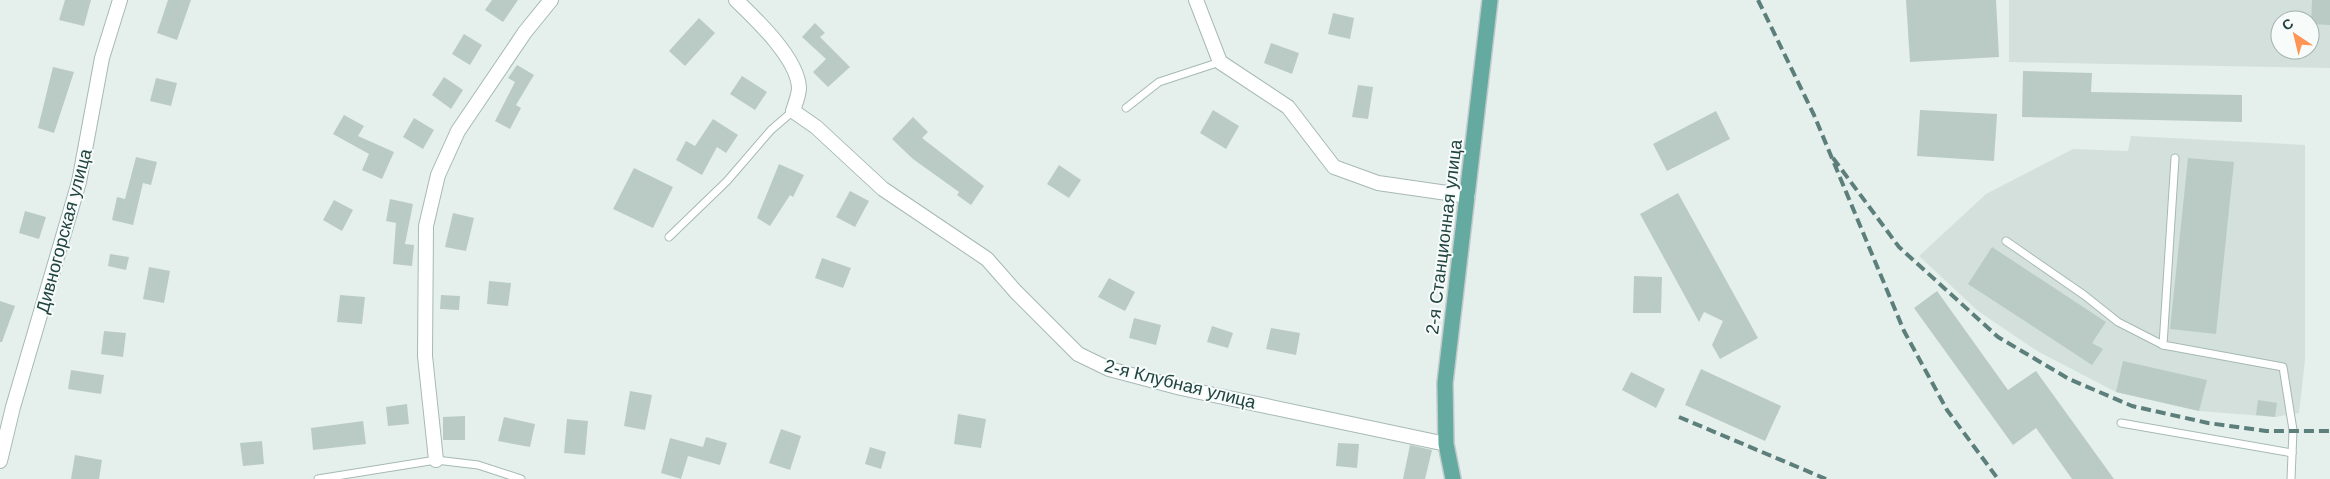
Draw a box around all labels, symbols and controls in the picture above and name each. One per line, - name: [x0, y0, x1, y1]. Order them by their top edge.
- north arrow: [2270, 10, 2320, 60]
- text: С: [2279, 15, 2296, 34]
- street label: 2-я Станционная улица: [1422, 137, 1466, 336]
- street label: Дивногорская улица: [32, 146, 96, 315]
- street label: 2-я Клубная улица: [1102, 355, 1259, 413]

